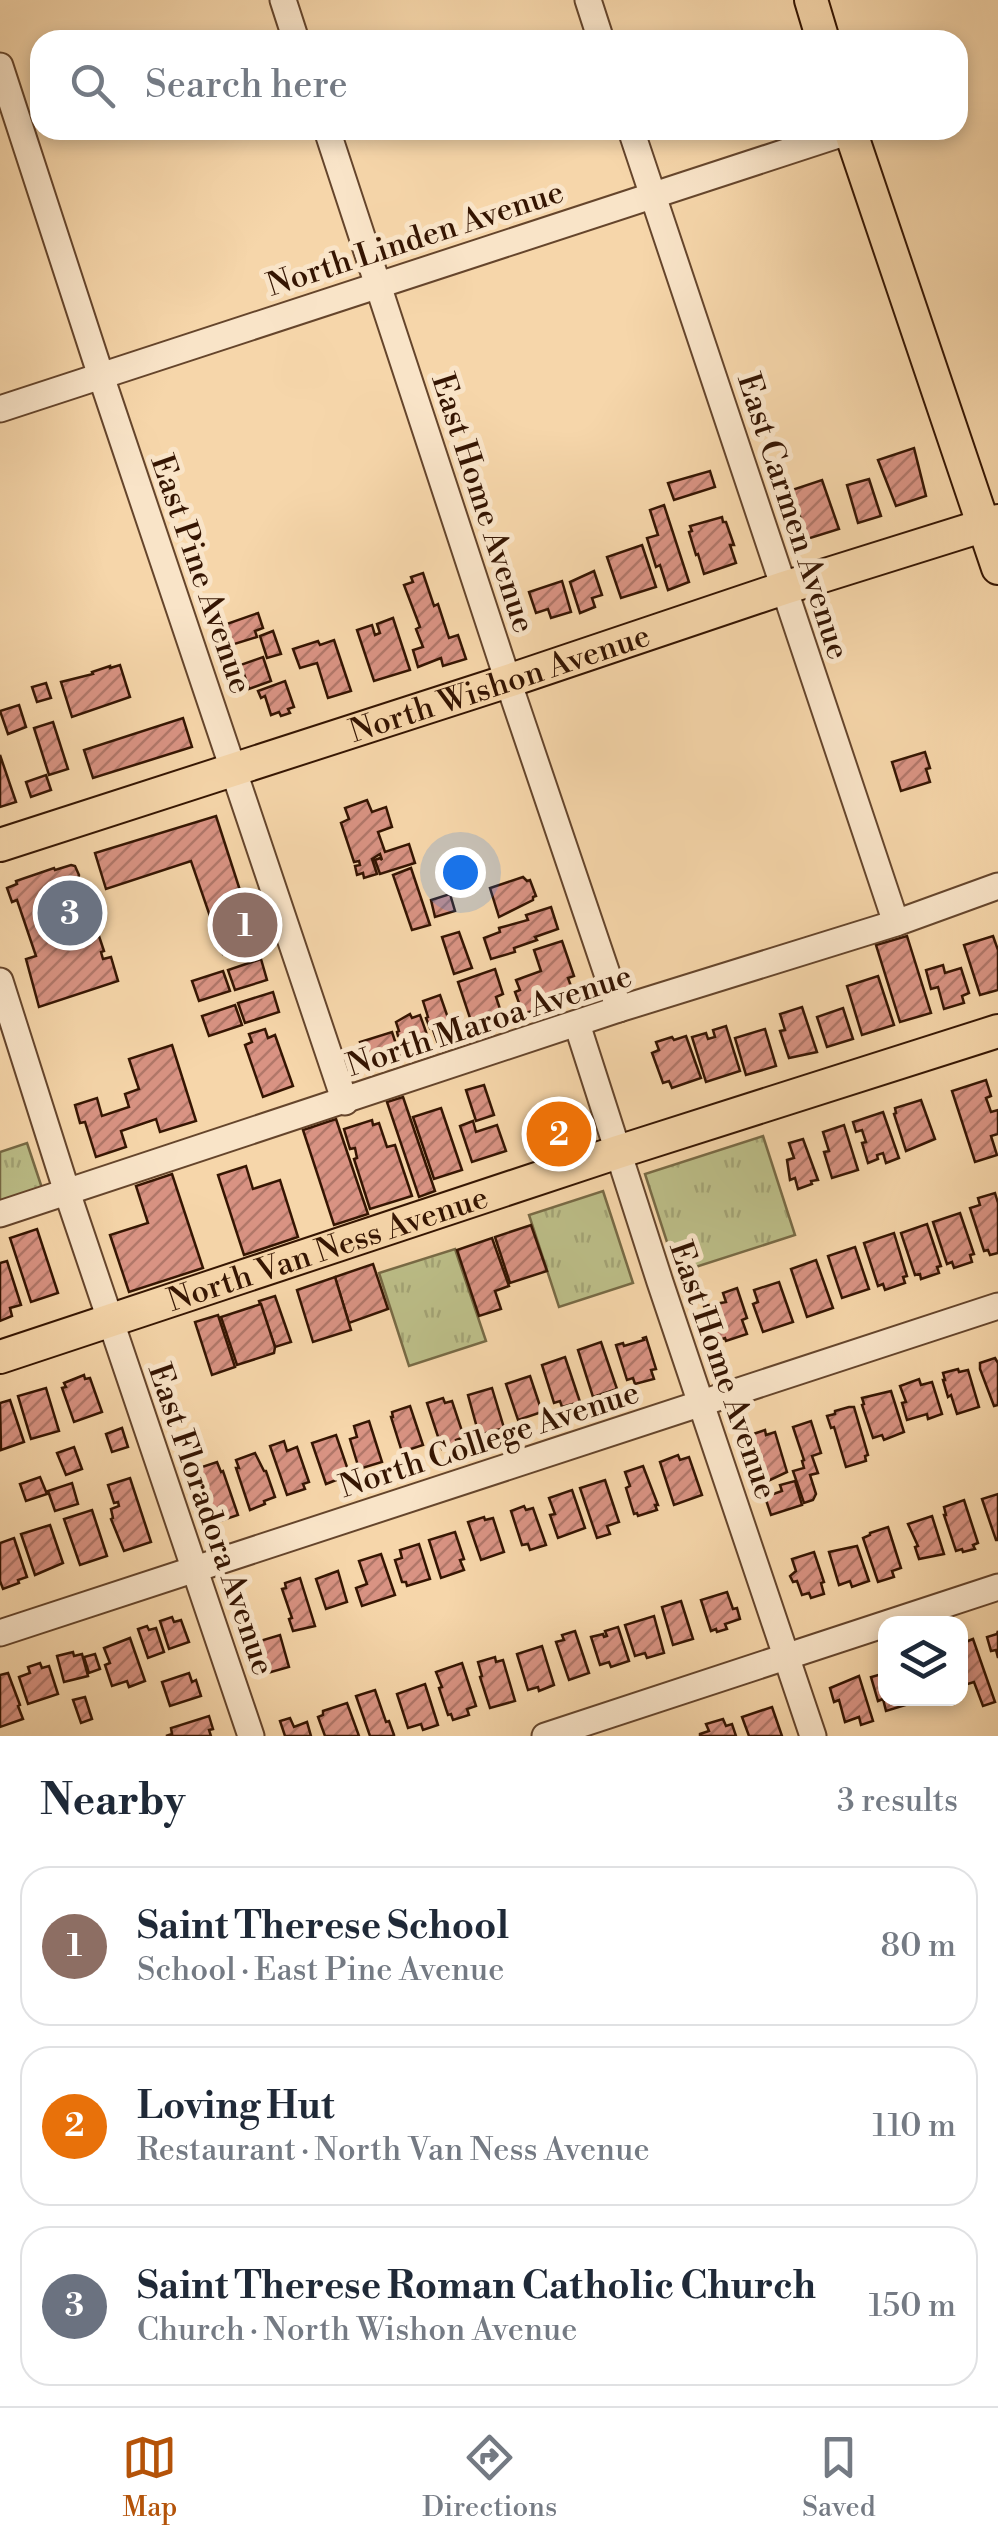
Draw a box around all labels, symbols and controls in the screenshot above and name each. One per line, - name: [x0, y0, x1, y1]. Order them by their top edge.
- search box: [30, 30, 968, 140]
- icon: search: [65, 58, 120, 113]
- text: Search here: [145, 62, 348, 109]
- street label: North Linden Avenue: [262, 172, 569, 306]
- street label: East Carmen Avenue: [728, 368, 858, 664]
- street label: East Home Avenue: [422, 369, 544, 638]
- street label: East Pine Avenue: [141, 450, 261, 699]
- street label: North Wishon Avenue: [344, 616, 655, 752]
- your location: [435, 847, 486, 898]
- pin: 3: [38, 876, 102, 950]
- pin: 1: [212, 888, 278, 962]
- street label: North Maroa Avenue: [342, 956, 637, 1086]
- pin: 2: [526, 1096, 592, 1172]
- street label: North Van Ness Avenue: [162, 1178, 493, 1321]
- street label: East Home Avenue: [660, 1236, 786, 1505]
- street label: East Floradora Avenue: [139, 1358, 283, 1680]
- street label: North College Avenue: [334, 1373, 644, 1507]
- map controls: [878, 1616, 968, 1706]
- button: layers: [878, 1616, 968, 1706]
- text: Nearby: [40, 1775, 185, 1828]
- text: 3 results: [837, 1781, 958, 1821]
- text: Saint Therese School: [137, 1903, 509, 1950]
- text: 1: [67, 1926, 82, 1966]
- text: 80 m: [881, 1926, 956, 1966]
- text: School · East Pine Avenue: [137, 1950, 505, 1990]
- text: Loving Hut: [137, 2083, 334, 2130]
- text: 2: [64, 2106, 85, 2146]
- text: 110 m: [873, 2106, 956, 2146]
- text: Restaurant · North Van Ness Avenue: [137, 2130, 650, 2170]
- text: Saint Therese Roman Catholic Church: [137, 2263, 816, 2310]
- text: 3: [65, 2286, 84, 2326]
- text: 150 m: [869, 2286, 956, 2326]
- text: Church · North Wishon Avenue: [137, 2310, 577, 2350]
- tab: Map: [122, 2430, 177, 2525]
- tab: Directions: [422, 2430, 557, 2525]
- tab: Saved: [802, 2430, 876, 2525]

